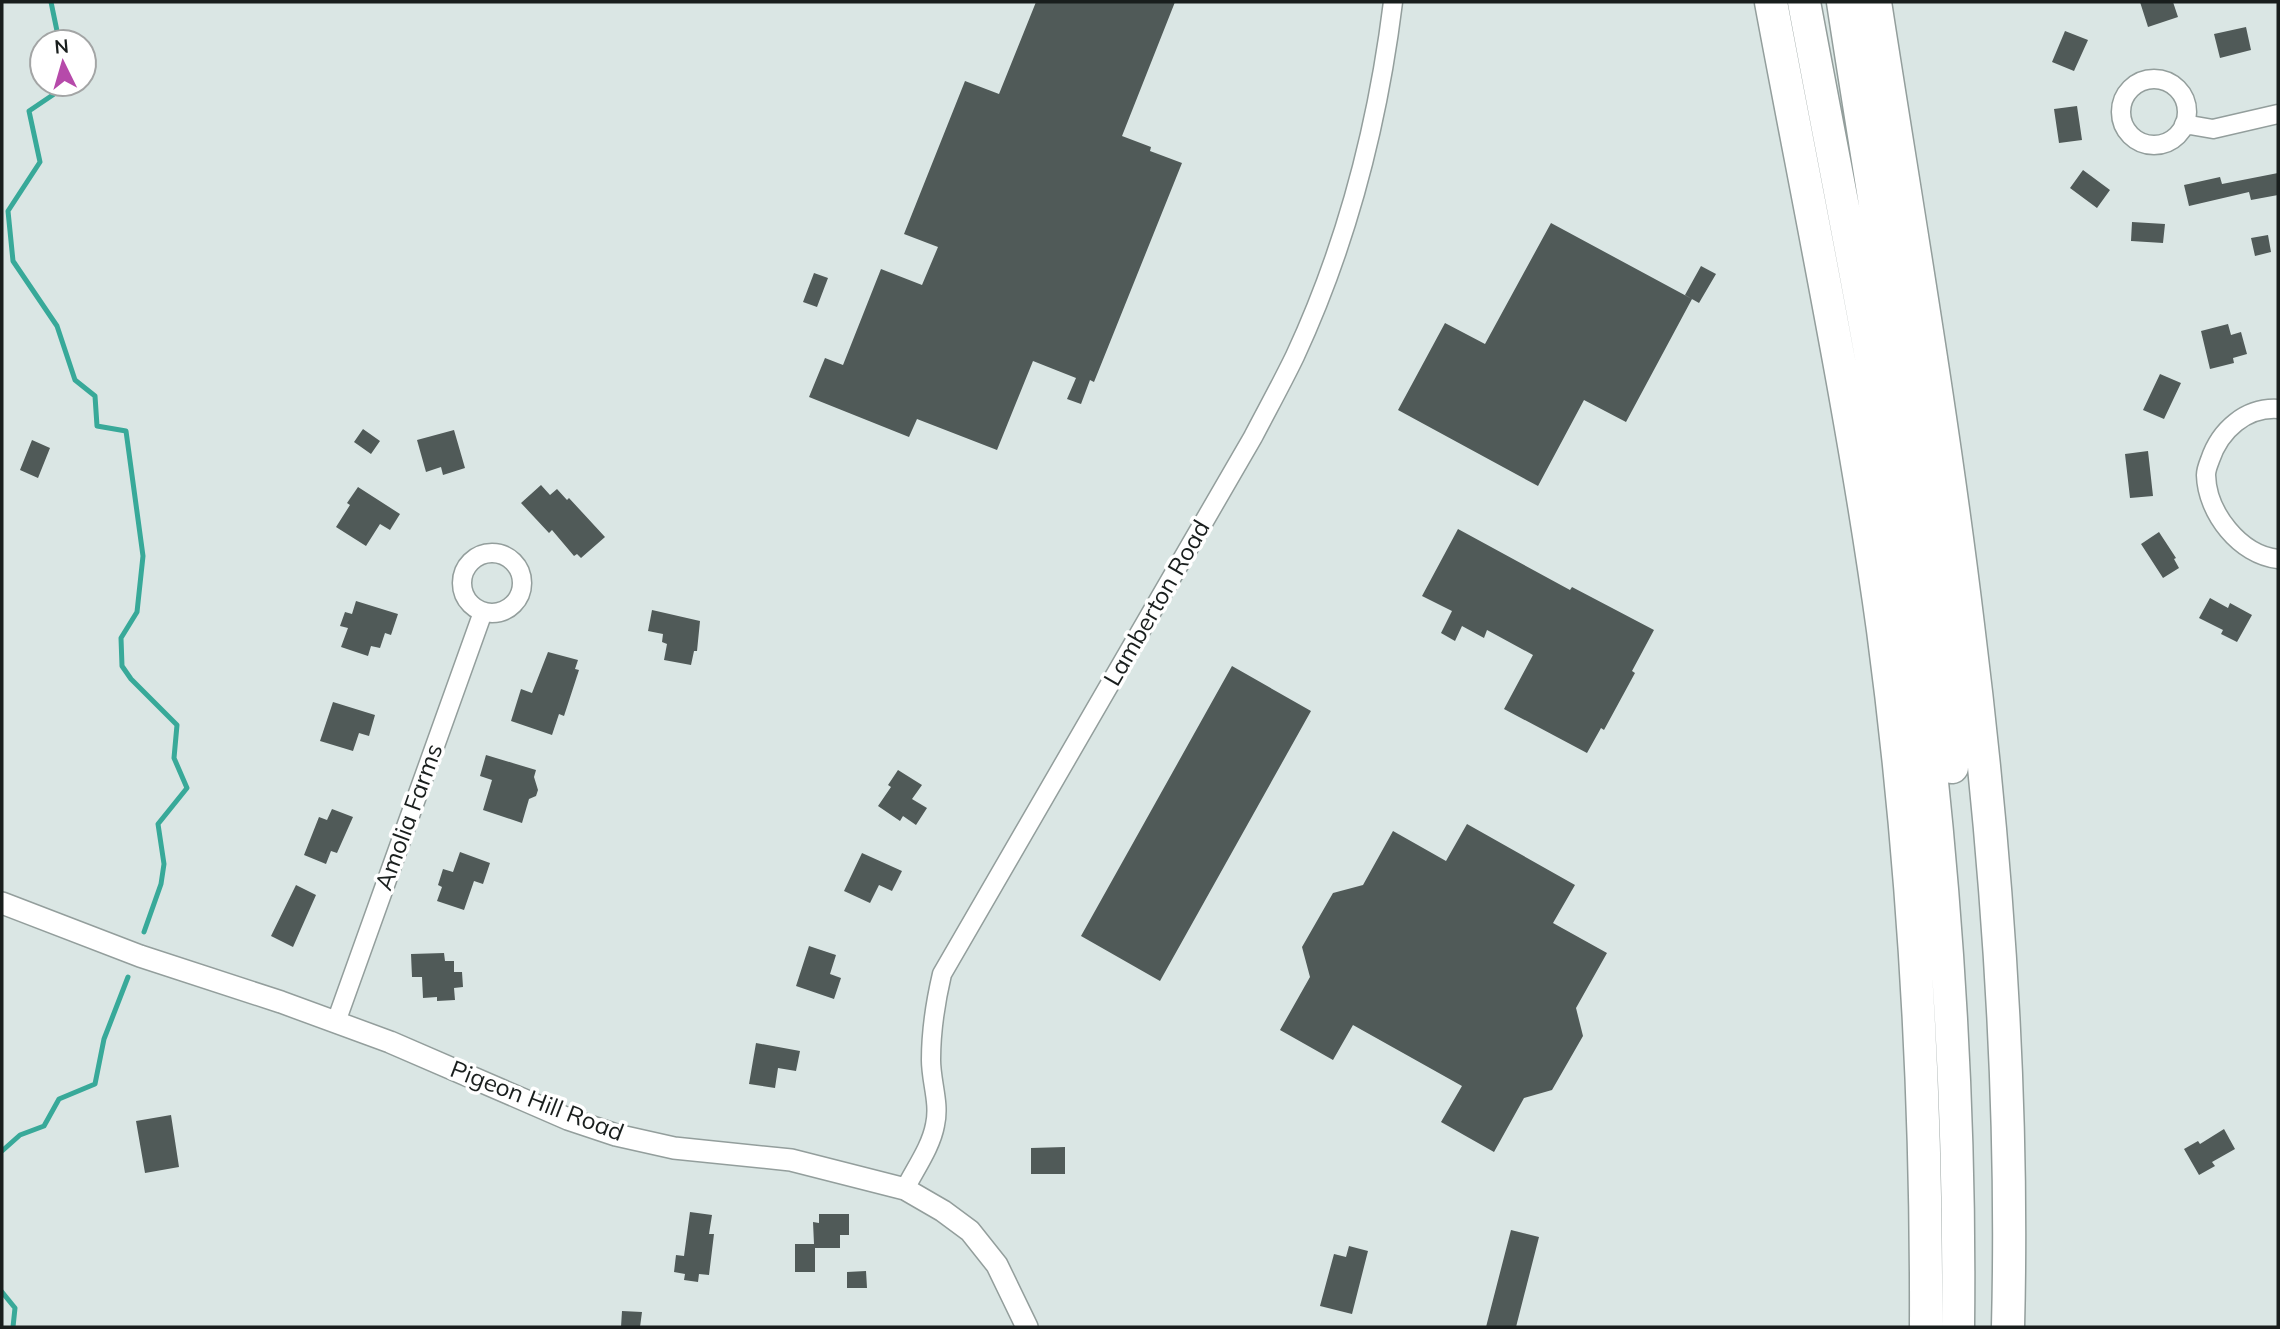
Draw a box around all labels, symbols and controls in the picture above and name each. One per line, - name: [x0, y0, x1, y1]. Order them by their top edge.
- north arrow: [28, 28, 98, 98]
- text: N: [53, 33, 70, 59]
- street label: Lamberton Road: [1097, 514, 1216, 691]
- street label: Amolia Farms: [368, 739, 448, 894]
- street label: Pigeon Hill Road: [446, 1053, 628, 1147]

